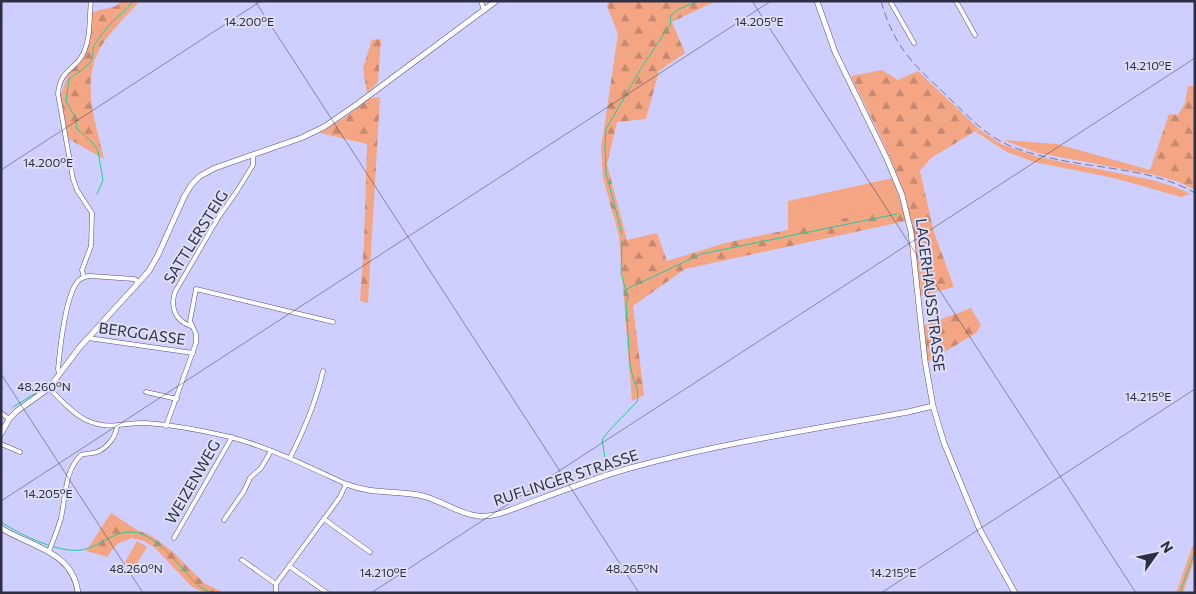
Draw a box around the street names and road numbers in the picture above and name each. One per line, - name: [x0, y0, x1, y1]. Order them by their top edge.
- street label: SATTLERSTEIG: [159, 186, 231, 287]
- street label: LAGERHAUSSTRASSE: [913, 217, 949, 373]
- street label: BERGGASSE: [98, 318, 187, 348]
- street label: WEIZENWEG: [161, 436, 223, 527]
- street label: RUFLINGER STRASSE: [491, 445, 641, 509]

